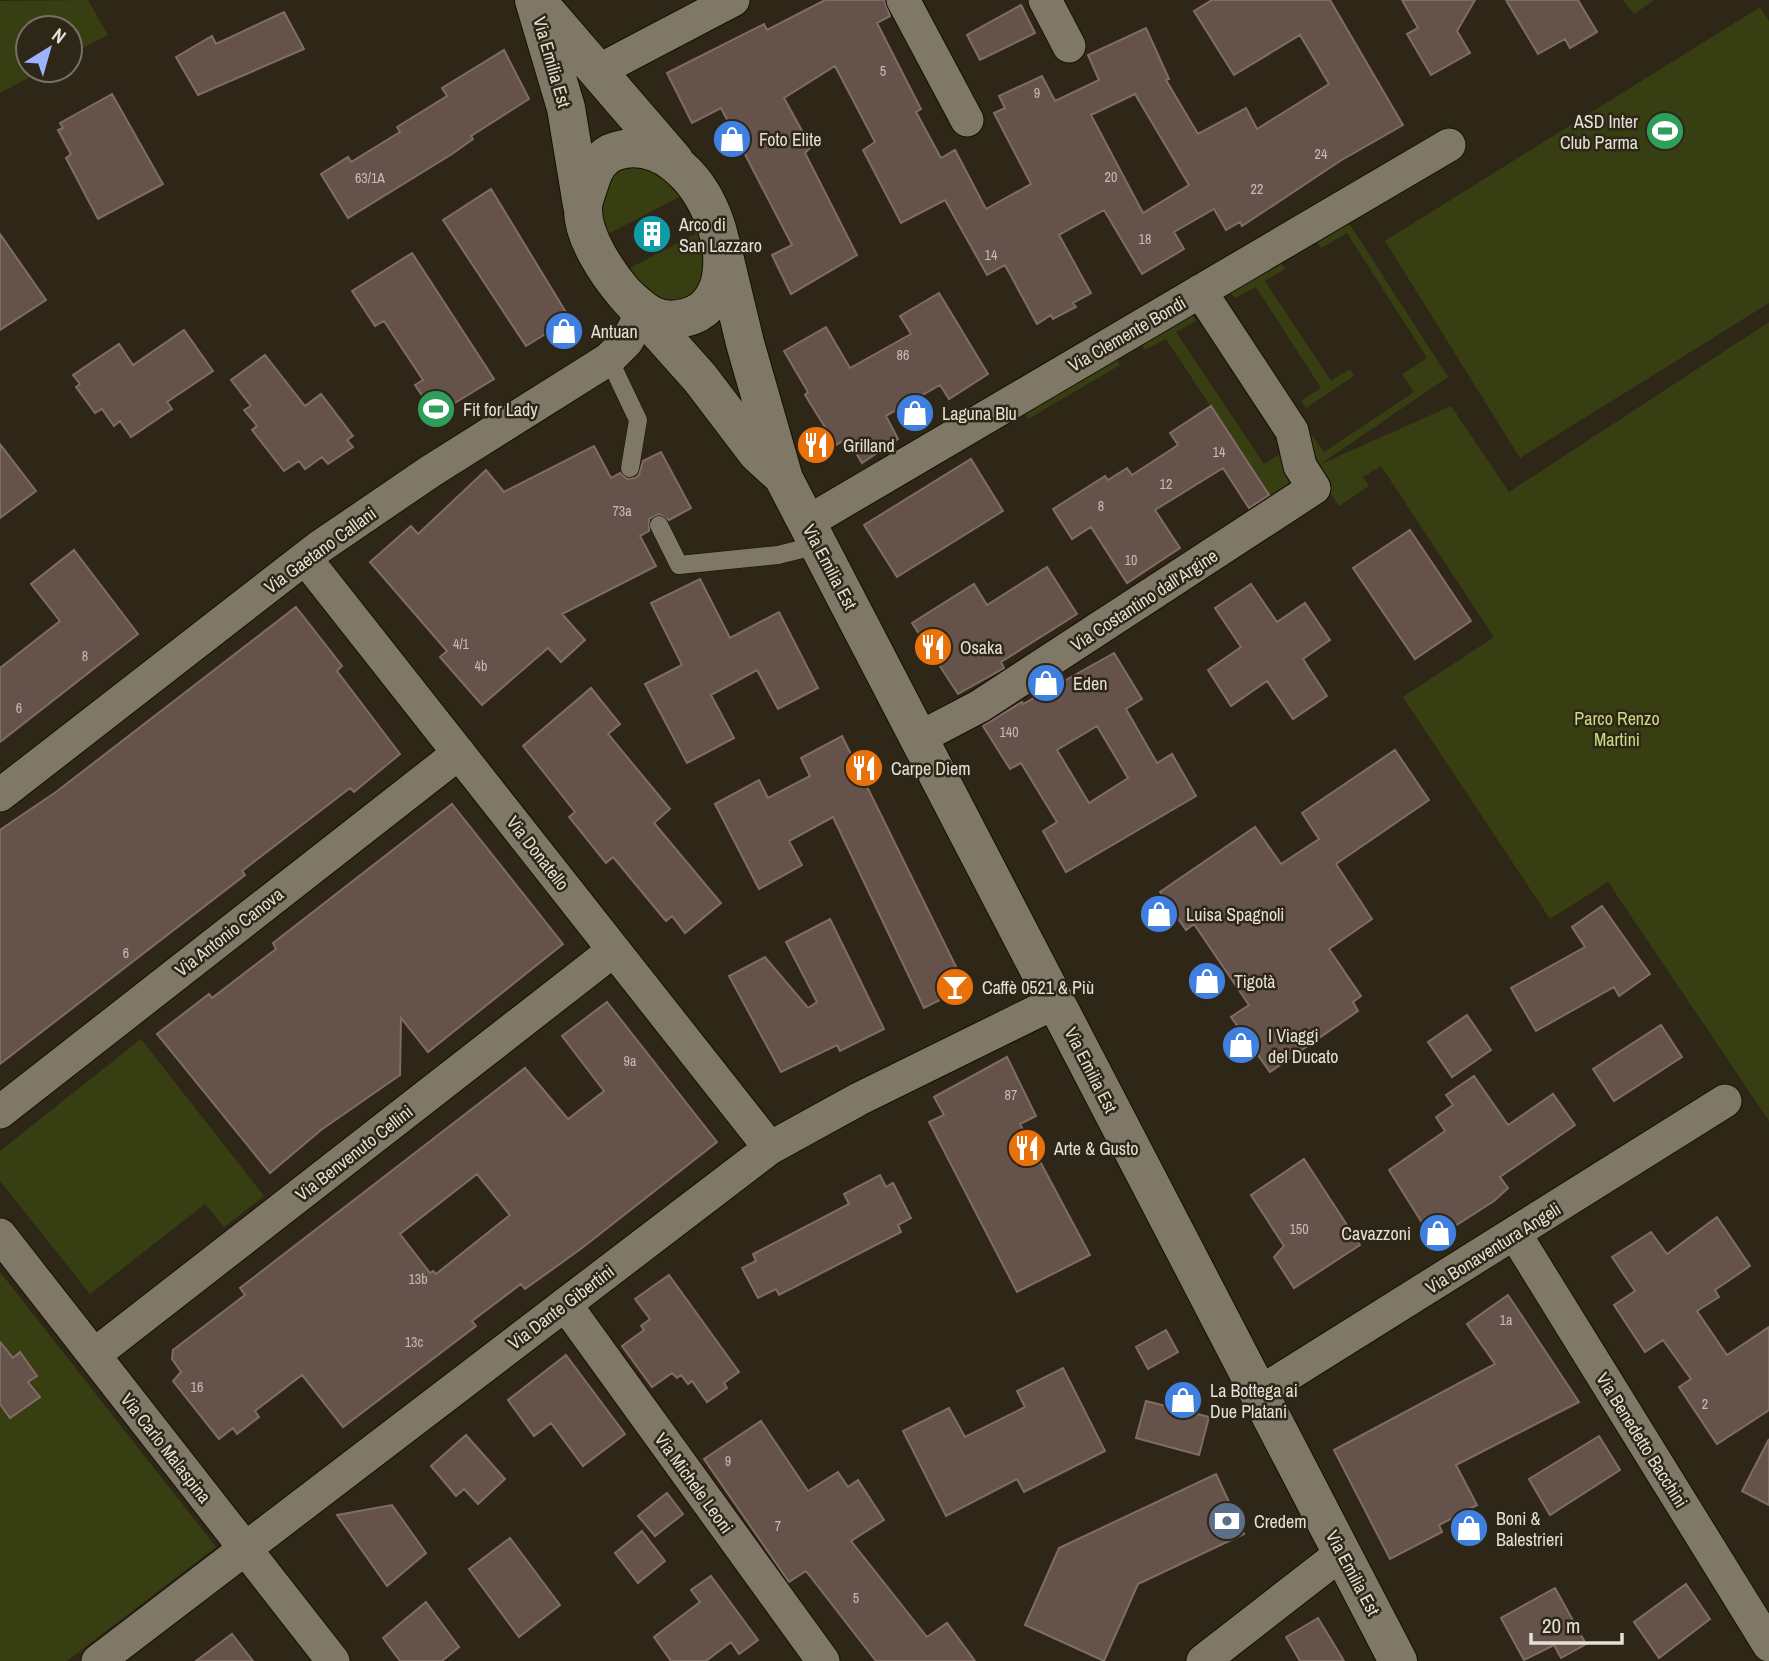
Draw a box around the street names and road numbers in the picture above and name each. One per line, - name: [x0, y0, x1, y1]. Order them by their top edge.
- street label: Via Emilia Est: [527, 14, 577, 110]
- street label: Via Clemente Bondi: [1064, 290, 1190, 378]
- street label: Via Gaetano Callani: [259, 501, 381, 599]
- street label: Via Emilia Est: [797, 520, 863, 614]
- street label: Via Costantino dall'Argine: [1066, 543, 1222, 657]
- street label: Via Donatello: [501, 810, 575, 896]
- street label: Via Antonio Canova: [170, 882, 288, 982]
- street label: Via Emilia Est: [1059, 1023, 1123, 1117]
- street label: Via Benvenuto Cellini: [290, 1099, 418, 1207]
- street label: Via Bonaventura Angeli: [1421, 1196, 1565, 1300]
- street label: Via Dante Gibertini: [503, 1259, 619, 1355]
- street label: Via Benedetto Bacchini: [1590, 1368, 1694, 1512]
- street label: Via Carlo Malaspina: [115, 1388, 217, 1508]
- street label: Via Michele Leoni: [649, 1428, 739, 1538]
- street label: Via Emilia Est: [1320, 1526, 1386, 1620]

